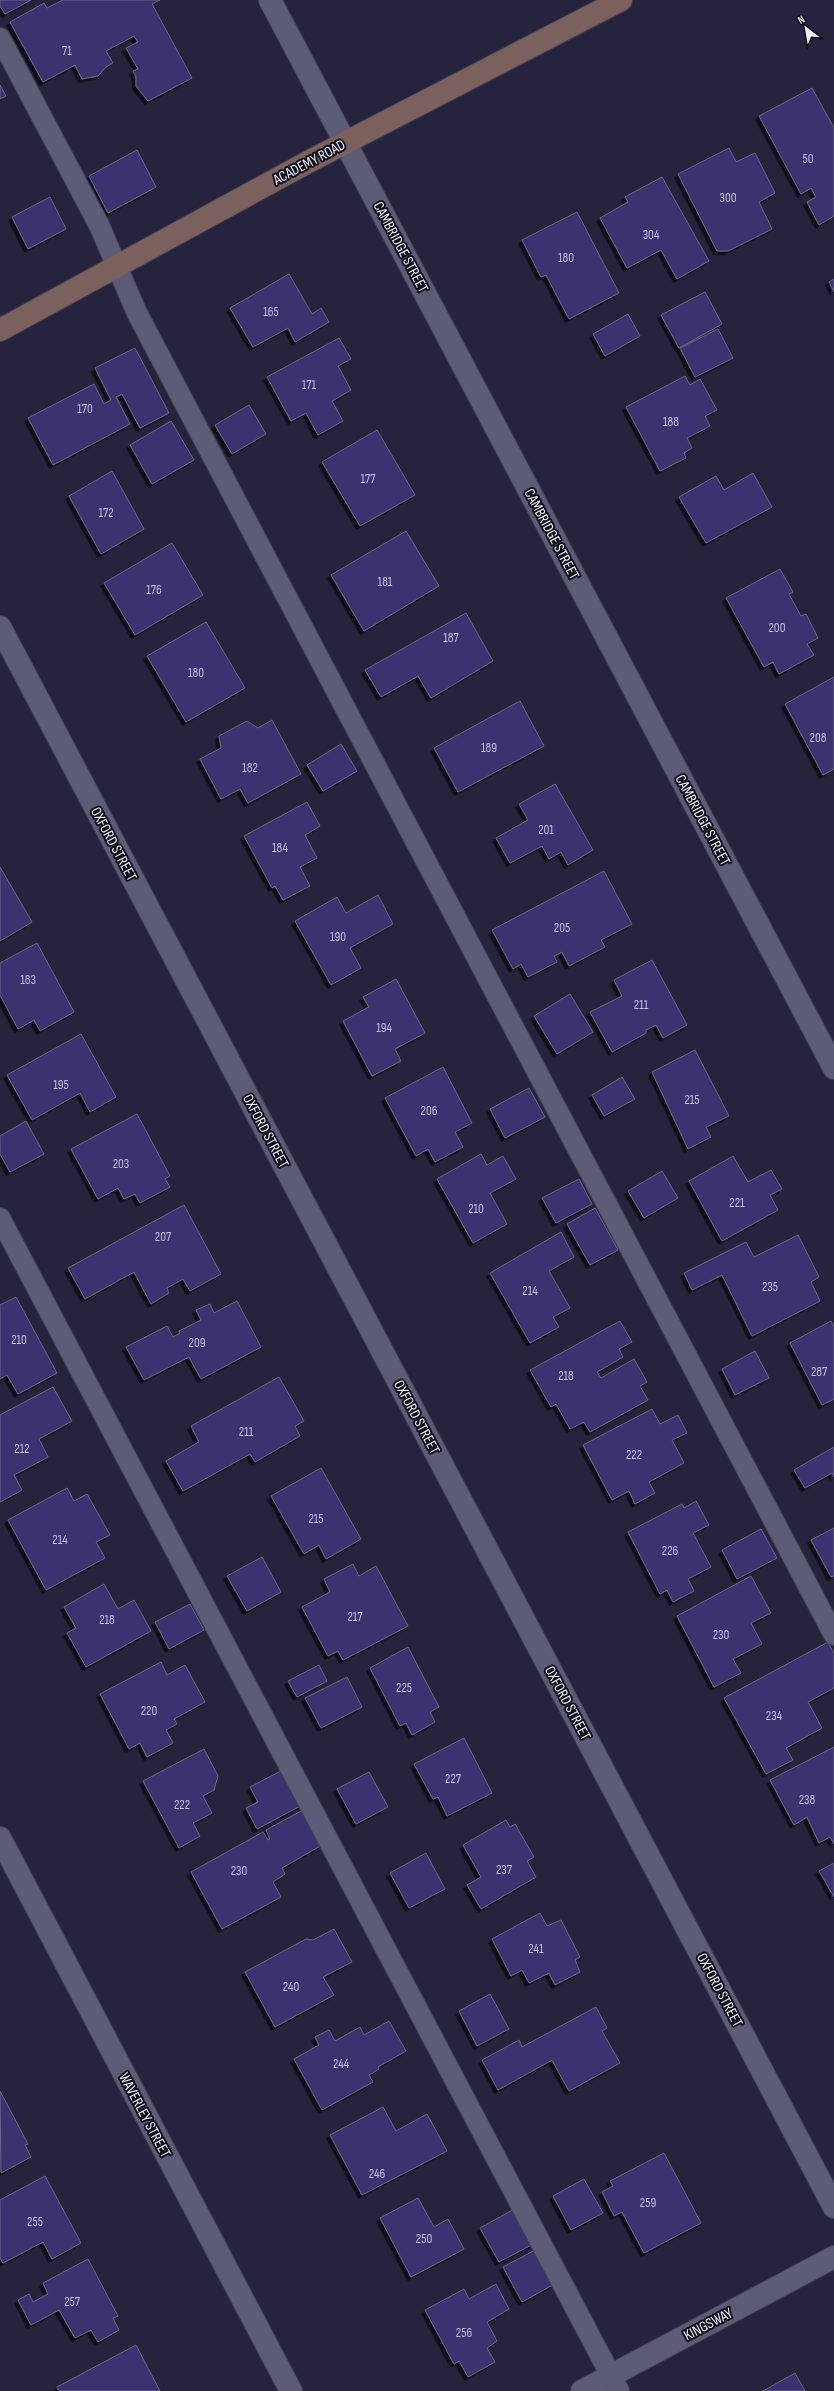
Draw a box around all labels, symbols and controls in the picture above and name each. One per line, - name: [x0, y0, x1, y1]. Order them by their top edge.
- north arrow: [786, 8, 826, 48]
- text: N: [795, 13, 807, 27]
- house number: 71: [62, 43, 72, 59]
- street label: ACADEMY ROAD: [269, 135, 349, 190]
- house number: 50: [802, 151, 814, 167]
- house number: 300: [719, 190, 737, 206]
- street label: CAMBRIDGE STREET: [369, 198, 433, 296]
- house number: 304: [643, 227, 660, 243]
- house number: 180: [558, 250, 574, 266]
- house number: 165: [263, 304, 279, 320]
- house number: 171: [302, 377, 317, 393]
- house number: 170: [77, 401, 93, 417]
- house number: 188: [663, 414, 679, 430]
- house number: 177: [361, 471, 376, 487]
- street label: CAMBRIDGE STREET: [520, 485, 584, 583]
- house number: 172: [98, 505, 114, 521]
- house number: 181: [378, 574, 393, 590]
- house number: 176: [146, 582, 162, 598]
- house number: 200: [769, 620, 786, 636]
- house number: 187: [443, 630, 459, 646]
- house number: 180: [188, 665, 204, 681]
- house number: 208: [810, 730, 827, 746]
- house number: 189: [481, 740, 497, 756]
- house number: 182: [242, 760, 258, 776]
- street label: CAMBRIDGE STREET: [671, 771, 735, 869]
- street label: OXFORD STREET: [86, 804, 141, 885]
- house number: 201: [538, 822, 554, 838]
- house number: 184: [272, 840, 289, 856]
- house number: 205: [554, 920, 570, 936]
- house number: 190: [330, 929, 346, 945]
- house number: 183: [20, 972, 36, 988]
- house number: 211: [634, 997, 649, 1013]
- house number: 194: [376, 1020, 392, 1036]
- house number: 195: [53, 1077, 69, 1093]
- street label: OXFORD STREET: [238, 1091, 293, 1172]
- house number: 215: [684, 1092, 700, 1108]
- house number: 206: [421, 1103, 438, 1119]
- house number: 203: [113, 1156, 129, 1172]
- house number: 221: [729, 1195, 745, 1211]
- house number: 210: [468, 1201, 484, 1217]
- house number: 207: [155, 1229, 172, 1245]
- house number: 235: [762, 1279, 778, 1295]
- house number: 214: [522, 1283, 538, 1299]
- house number: 210: [11, 1332, 27, 1348]
- house number: 209: [189, 1335, 206, 1351]
- house number: 287: [811, 1364, 828, 1380]
- house number: 218: [558, 1368, 574, 1384]
- street label: OXFORD STREET: [389, 1377, 444, 1458]
- house number: 211: [239, 1424, 254, 1440]
- house number: 212: [14, 1441, 30, 1457]
- house number: 222: [626, 1447, 642, 1463]
- house number: 215: [308, 1511, 324, 1527]
- house number: 214: [52, 1532, 68, 1548]
- house number: 226: [662, 1543, 679, 1559]
- house number: 217: [347, 1609, 363, 1625]
- house number: 218: [99, 1612, 115, 1628]
- house number: 230: [713, 1627, 730, 1643]
- street label: OXFORD STREET: [540, 1663, 595, 1744]
- house number: 225: [396, 1680, 412, 1696]
- house number: 220: [141, 1703, 157, 1719]
- house number: 234: [766, 1708, 783, 1724]
- house number: 227: [445, 1771, 462, 1787]
- house number: 238: [799, 1792, 816, 1808]
- house number: 222: [174, 1797, 190, 1813]
- house number: 237: [496, 1862, 513, 1878]
- house number: 230: [231, 1863, 248, 1879]
- house number: 241: [528, 1941, 544, 1957]
- street label: OXFORD STREET: [692, 1950, 747, 2031]
- house number: 240: [283, 1979, 299, 1995]
- house number: 244: [333, 2056, 350, 2072]
- street label: WAVERLEY STREET: [114, 2070, 175, 2161]
- house number: 246: [369, 2166, 386, 2182]
- house number: 259: [640, 2195, 656, 2211]
- house number: 255: [27, 2214, 43, 2230]
- house number: 250: [416, 2231, 432, 2247]
- house number: 257: [64, 2294, 81, 2310]
- street label: KINGSWAY: [681, 2303, 737, 2345]
- house number: 256: [456, 2325, 472, 2341]

